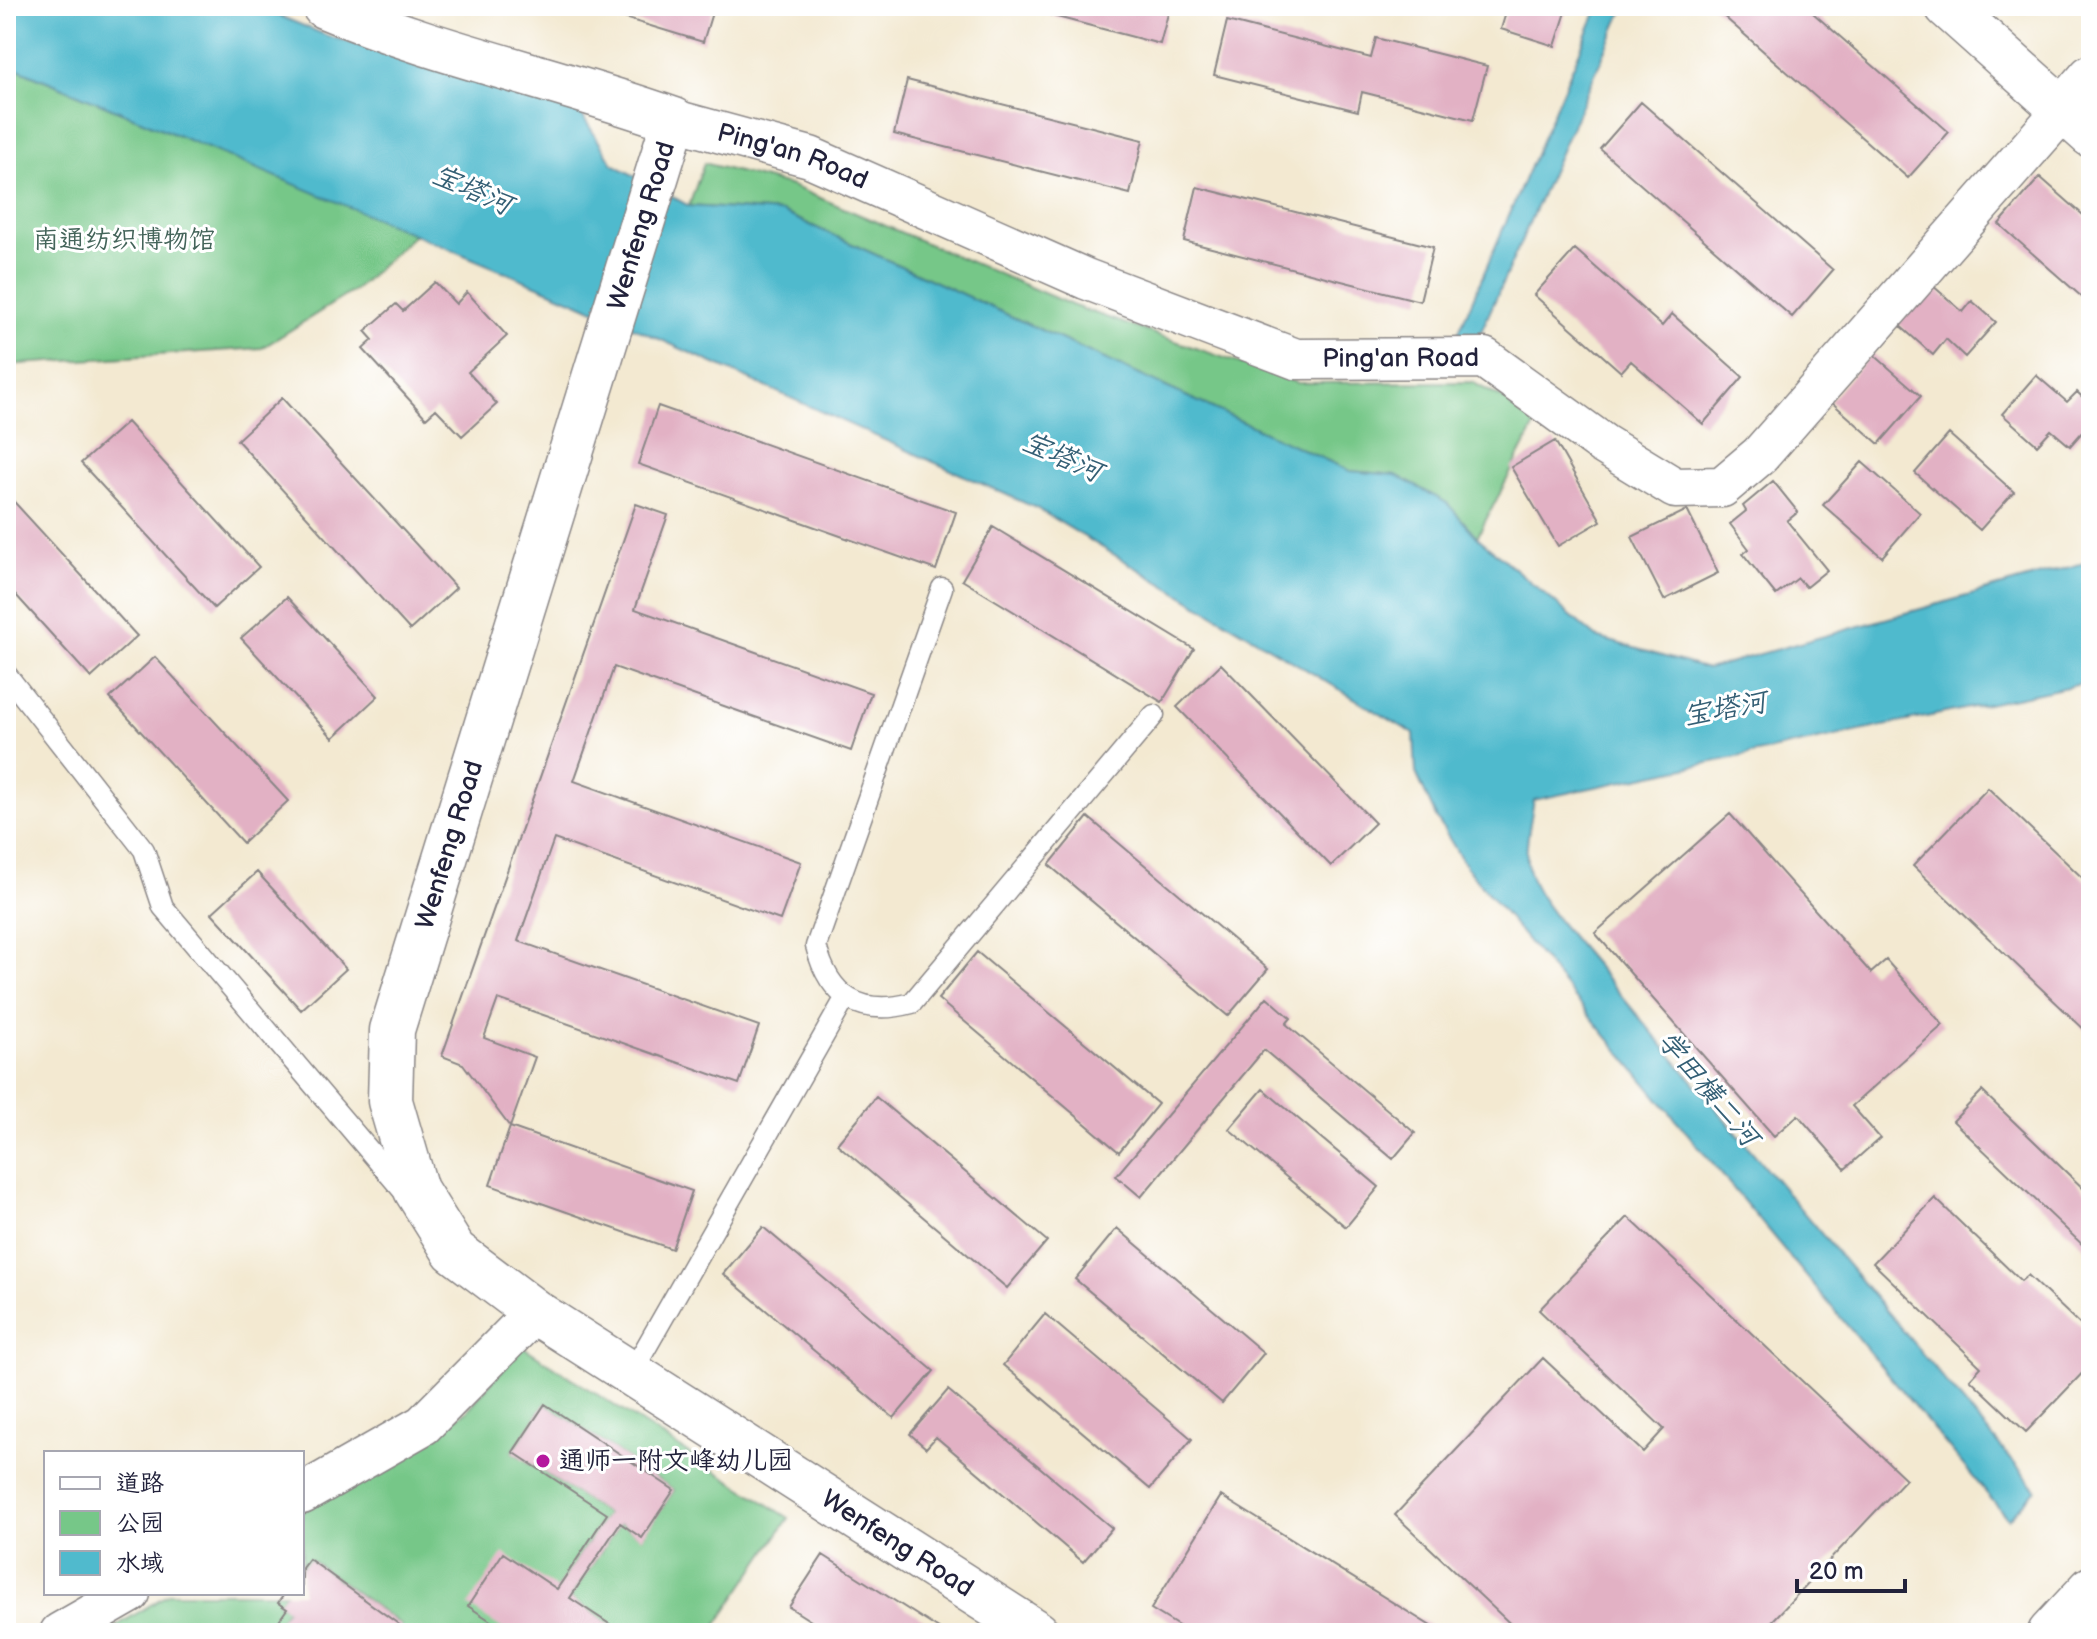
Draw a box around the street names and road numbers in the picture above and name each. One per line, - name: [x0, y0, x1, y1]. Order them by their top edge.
- street label: Ping'an Road: [714, 117, 873, 196]
- street label: Wenfeng Road: [602, 138, 682, 314]
- street label: Ping'an Road: [1322, 343, 1479, 374]
- street label: Wenfeng Road: [410, 757, 490, 933]
- street label: Wenfeng Road: [815, 1484, 979, 1604]

